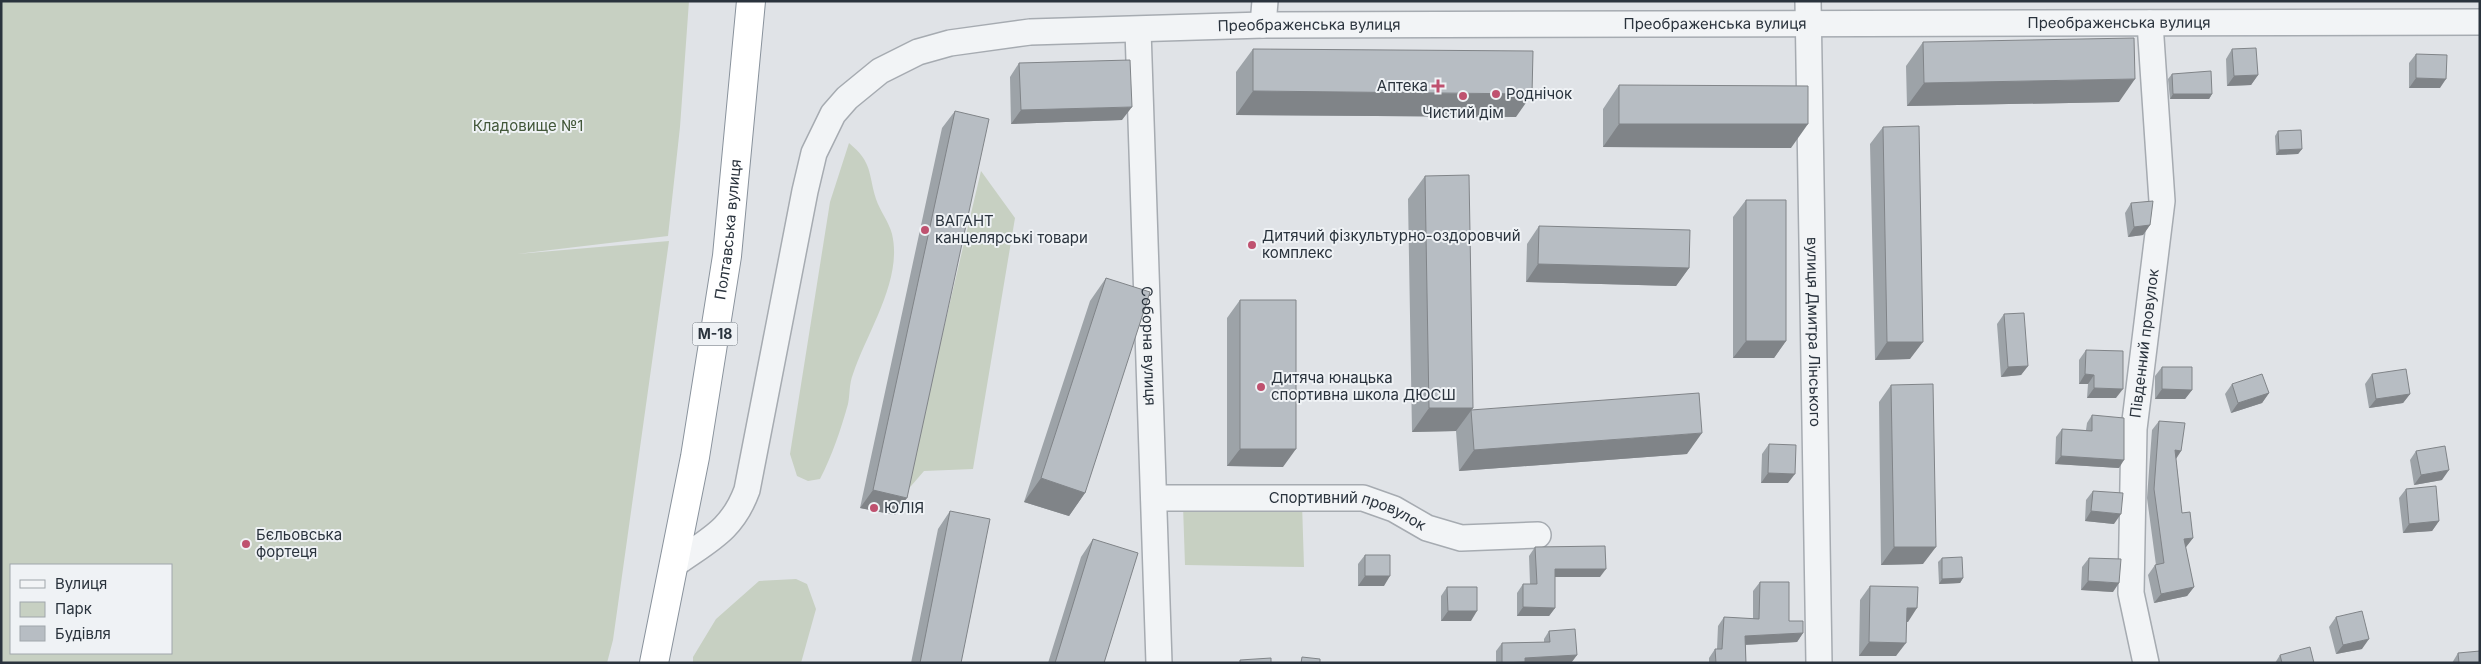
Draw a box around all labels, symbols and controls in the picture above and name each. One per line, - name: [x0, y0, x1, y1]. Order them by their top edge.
- street label: Преображенська вулиця: [2027, 13, 2211, 32]
- street label: Преображенська вулиця: [1623, 14, 1807, 33]
- street label: Преображенська вулиця: [1217, 15, 1401, 35]
- place label: Аптека: [1377, 76, 1428, 95]
- marker: Аптека: [1432, 80, 1444, 92]
- place label: Роднічок: [1506, 84, 1572, 103]
- marker: Роднічок: [1490, 88, 1502, 100]
- marker: Чистий дім: [1457, 90, 1469, 102]
- place label: Чистий дім: [1422, 103, 1504, 122]
- park label: Кладовище №1: [473, 116, 583, 135]
- street label: Полтавська вулиця: [710, 158, 745, 301]
- place label: ВАГАНТ канцелярські товари: [935, 211, 1088, 247]
- marker: ВАГАНТ канцелярські товари: [919, 224, 931, 236]
- place label: Дитячий фізкультурно-оздоровчий комплекс: [1262, 226, 1521, 262]
- street label: вулиця Дмитра Лінського: [1803, 237, 1825, 427]
- marker: Дитячий фізкультурно-оздоровчий комплекс: [1246, 239, 1258, 251]
- street label: Південний провулок: [2125, 268, 2163, 419]
- street label: Соборна вулиця: [1137, 286, 1160, 406]
- road number: М-18: [692, 322, 738, 346]
- place label: Дитяча юнацька спортивна школа ДЮСШ: [1271, 368, 1456, 404]
- marker: Дитяча юнацька спортивна школа ДЮСШ: [1255, 381, 1267, 393]
- street label: Спортивний провулок: [1269, 488, 1430, 534]
- place label: ЮЛІЯ: [884, 498, 924, 517]
- marker: ЮЛІЯ: [868, 502, 880, 514]
- place label: Бєльовська фортеця: [256, 525, 342, 561]
- marker: Бєльовська фортеця: [240, 538, 252, 550]
- legend: [10, 564, 172, 654]
- text: Вулиця: [55, 574, 107, 593]
- text: Парк: [55, 599, 92, 618]
- text: Будівля: [55, 624, 111, 643]

